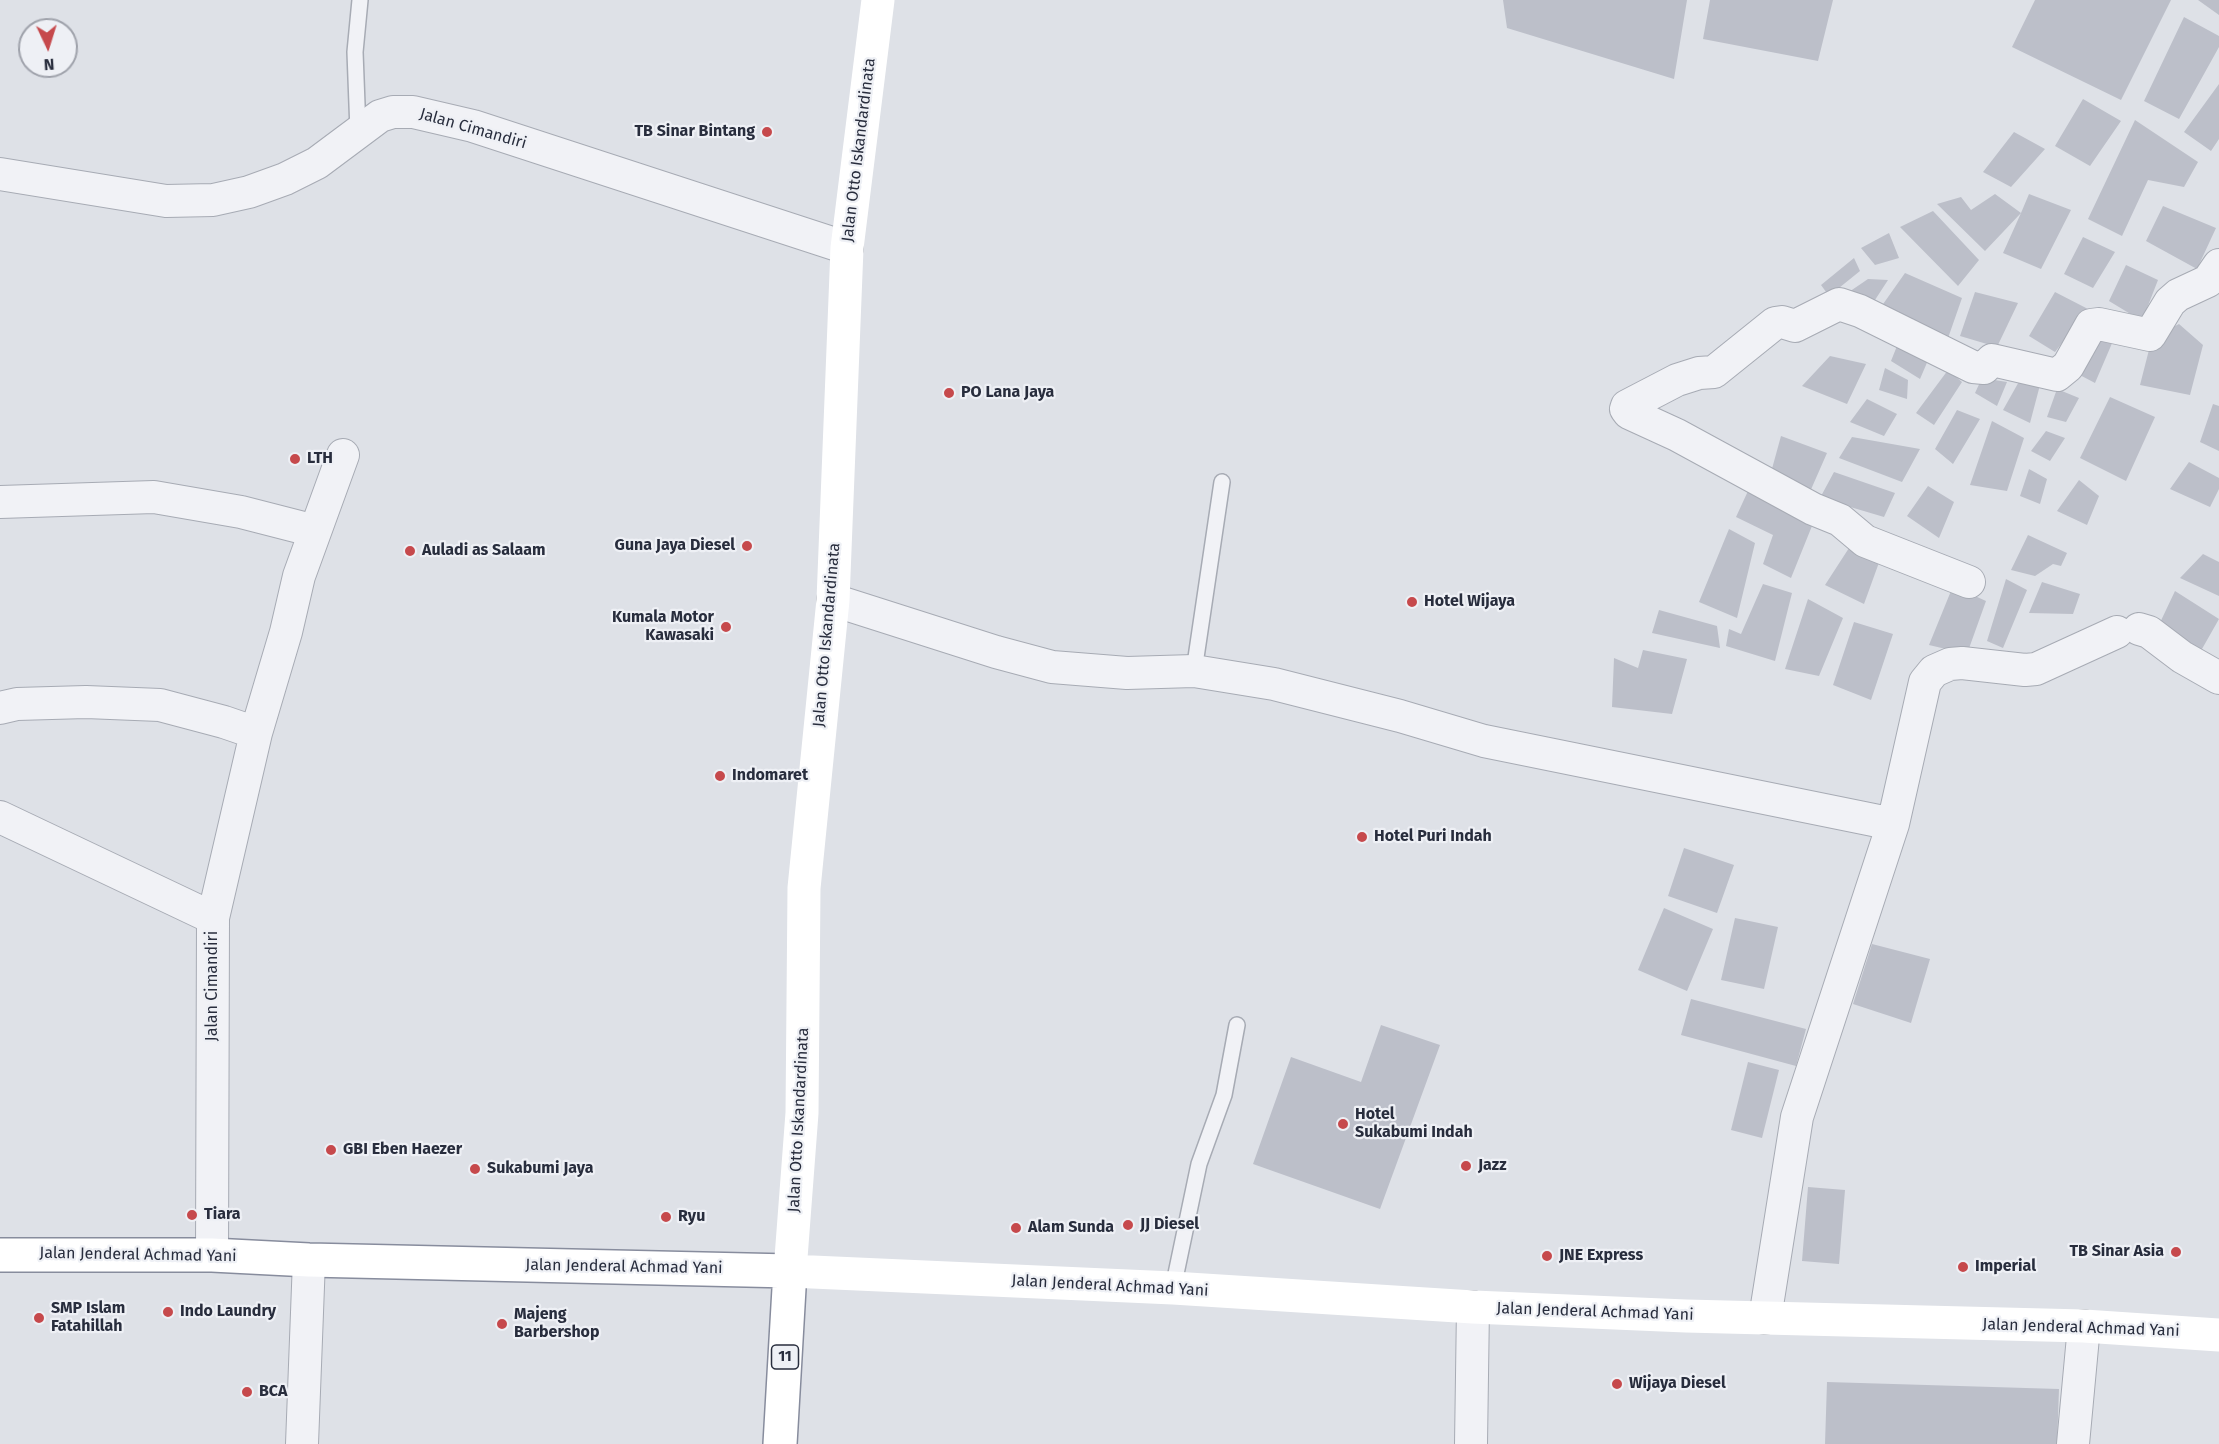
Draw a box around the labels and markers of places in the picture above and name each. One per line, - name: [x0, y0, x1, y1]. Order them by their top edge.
- place label: TB Sinar Bintang: [634, 122, 755, 142]
- marker: TB Sinar Bintang: [760, 125, 774, 139]
- place label: PO Lana Jaya: [961, 383, 1054, 403]
- marker: PO Lana Jaya: [942, 386, 956, 400]
- place label: LTH: [307, 449, 333, 469]
- marker: LTH: [288, 452, 302, 466]
- place label: Guna Jaya Diesel: [615, 536, 735, 556]
- marker: Guna Jaya Diesel: [740, 539, 754, 553]
- place label: Auladi as Salaam: [422, 541, 545, 561]
- marker: Auladi as Salaam: [403, 544, 417, 558]
- place label: Hotel Wijaya: [1424, 592, 1515, 612]
- marker: Hotel Wijaya: [1405, 595, 1419, 609]
- place label: Kumala Motor Kawasaki: [612, 608, 714, 646]
- marker: Kumala Motor Kawasaki: [719, 620, 733, 634]
- place label: Indomaret: [732, 766, 808, 786]
- marker: Indomaret: [713, 769, 727, 783]
- place label: Hotel Puri Indah: [1374, 827, 1492, 847]
- marker: Hotel Puri Indah: [1355, 830, 1369, 844]
- place label: Hotel Sukabumi Indah: [1355, 1105, 1473, 1143]
- marker: Hotel Sukabumi Indah: [1336, 1117, 1350, 1131]
- place label: GBI Eben Haezer: [343, 1140, 462, 1160]
- marker: GBI Eben Haezer: [324, 1143, 338, 1157]
- place label: Jazz: [1478, 1156, 1507, 1176]
- place label: Sukabumi Jaya: [487, 1159, 593, 1179]
- marker: Jazz: [1459, 1159, 1473, 1173]
- marker: Sukabumi Jaya: [468, 1162, 482, 1176]
- place label: Tiara: [204, 1205, 241, 1225]
- place label: Ryu: [678, 1207, 705, 1227]
- marker: Tiara: [185, 1208, 199, 1222]
- marker: Ryu: [659, 1210, 673, 1224]
- place label: JJ Diesel: [1140, 1215, 1199, 1235]
- place label: Alam Sunda: [1028, 1218, 1114, 1238]
- marker: JJ Diesel: [1121, 1218, 1135, 1232]
- marker: Alam Sunda: [1009, 1221, 1023, 1235]
- place label: TB Sinar Asia: [2069, 1242, 2164, 1262]
- marker: TB Sinar Asia: [2169, 1245, 2183, 1259]
- place label: JNE Express: [1559, 1246, 1643, 1266]
- marker: JNE Express: [1540, 1249, 1554, 1263]
- place label: Imperial: [1975, 1257, 2036, 1277]
- marker: Imperial: [1956, 1260, 1970, 1274]
- place label: SMP Islam Fatahillah: [51, 1299, 125, 1337]
- place label: Indo Laundry: [180, 1302, 276, 1322]
- marker: Indo Laundry: [161, 1305, 175, 1319]
- place label: Majeng Barbershop: [514, 1305, 600, 1343]
- marker: SMP Islam Fatahillah: [32, 1311, 46, 1325]
- marker: Majeng Barbershop: [495, 1317, 509, 1331]
- place label: Wijaya Diesel: [1629, 1374, 1726, 1394]
- marker: Wijaya Diesel: [1610, 1377, 1624, 1391]
- place label: BCA: [259, 1382, 288, 1402]
- marker: BCA: [240, 1385, 254, 1399]

